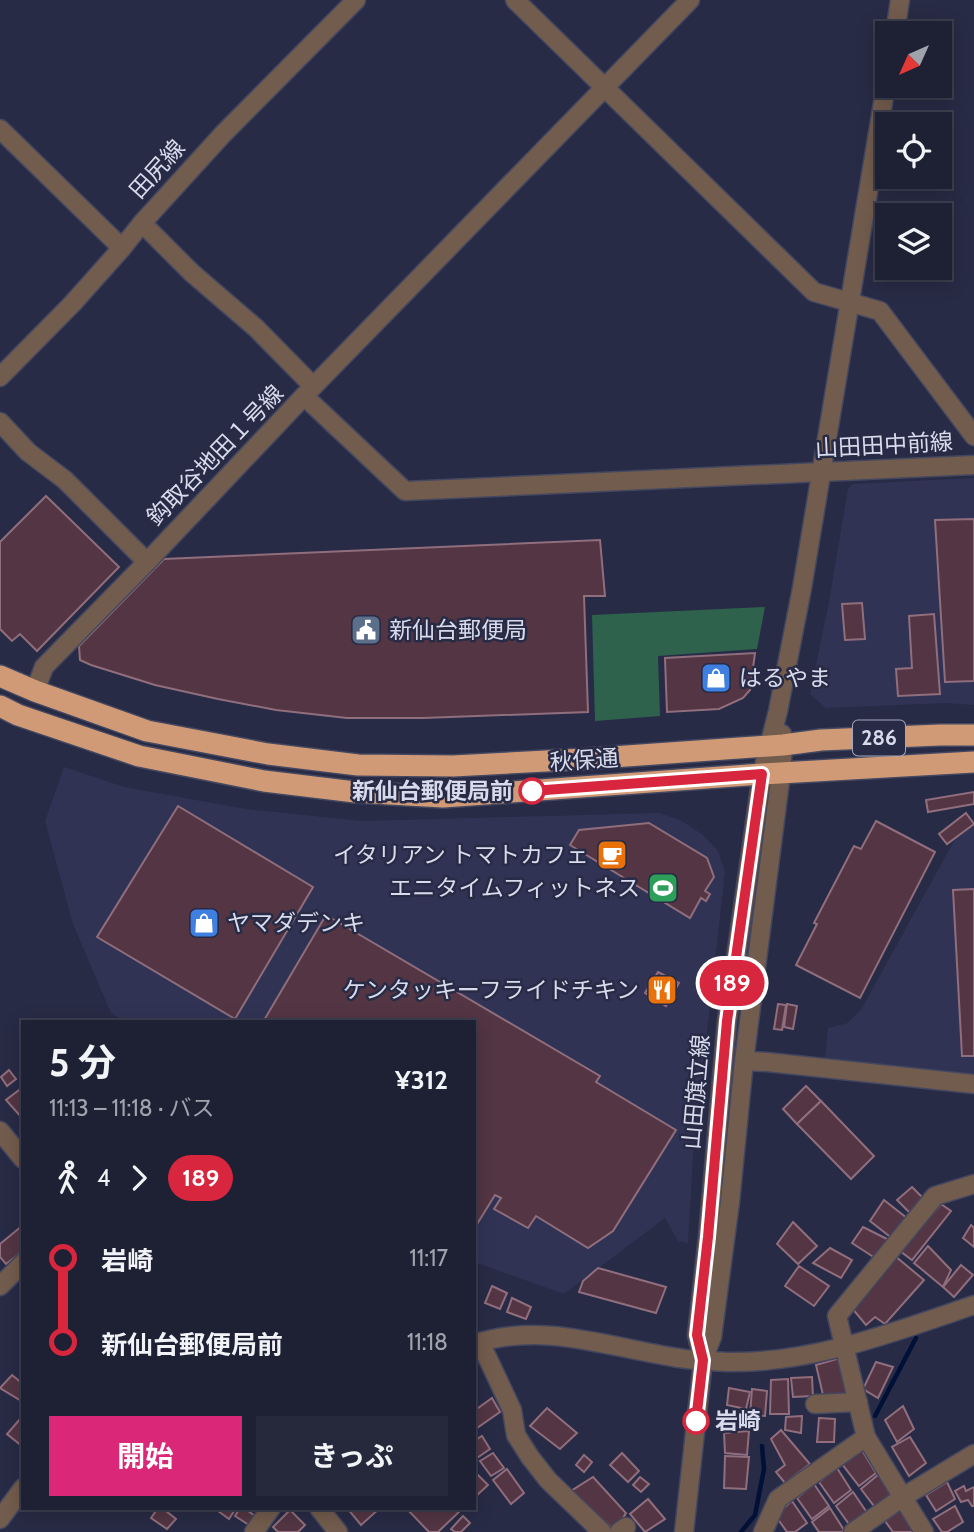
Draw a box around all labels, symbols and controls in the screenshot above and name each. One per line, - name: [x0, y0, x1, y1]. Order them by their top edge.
- north arrow: [875, 21, 952, 98]
- map controls: [875, 21, 952, 280]
- button: locate: [875, 112, 952, 189]
- street label: 田尻線: [124, 134, 190, 204]
- button: layers: [875, 203, 952, 280]
- street label: 鈎取谷地田１号線: [141, 379, 289, 531]
- street label: 山田田中前線: [814, 427, 954, 463]
- public building icon: 新仙台郵便局: [349, 613, 383, 647]
- place label: 新仙台郵便局: [389, 616, 527, 644]
- shop icon: はるやま: [699, 661, 733, 695]
- place label: はるやま: [739, 664, 831, 692]
- road number: 286: [853, 720, 905, 756]
- street label: 秋保通: [549, 744, 619, 776]
- place label: 新仙台郵便局前: [352, 777, 513, 805]
- marker: 新仙台郵便局前: [519, 778, 545, 804]
- cafe icon: イタリアン トマトカフェ: [595, 838, 629, 872]
- place label: イタリアン トマトカフェ: [333, 841, 589, 869]
- sports icon: エニタイムフィットネス: [646, 871, 680, 905]
- place label: エニタイムフィットネス: [389, 874, 640, 902]
- shop icon: ヤマダデンキ: [187, 906, 221, 940]
- place label: ヤマダデンキ: [227, 909, 365, 937]
- line badge: 189: [692, 960, 772, 1006]
- text: 189: [714, 968, 750, 997]
- restaurant icon: ケンタッキーフライドチキン: [645, 973, 679, 1007]
- place label: ケンタッキーフライドチキン: [343, 976, 639, 1004]
- street label: 山田旗立線: [677, 1033, 715, 1151]
- text: 5 分: [49, 1039, 116, 1086]
- text: ¥312: [395, 1064, 448, 1096]
- text: 11:13 – 11:18 · バス: [49, 1094, 215, 1122]
- icon: walk: [49, 1159, 87, 1197]
- icon: forward: [120, 1159, 158, 1197]
- text: 189: [182, 1163, 219, 1192]
- text: 4: [97, 1164, 110, 1192]
- text: 11:17: [409, 1244, 448, 1272]
- text: 岩崎: [101, 1245, 153, 1277]
- text: 11:18: [407, 1328, 448, 1356]
- text: 新仙台郵便局前: [101, 1329, 283, 1361]
- place label: 岩崎: [715, 1407, 761, 1435]
- marker: 岩崎: [683, 1408, 709, 1434]
- button: 開始: [49, 1416, 242, 1496]
- button: きっぷ: [256, 1416, 448, 1496]

